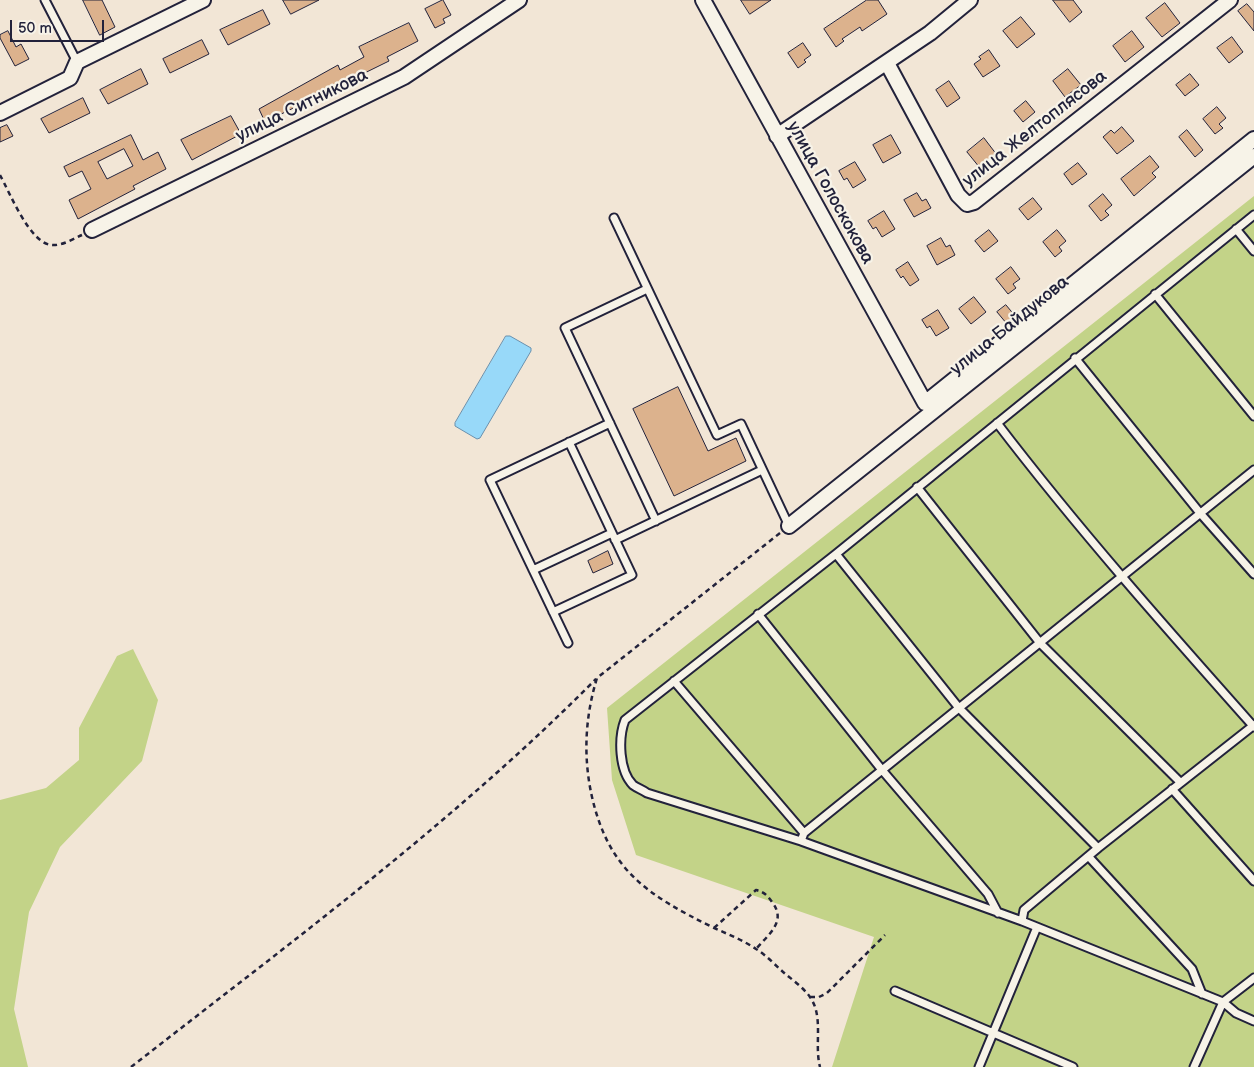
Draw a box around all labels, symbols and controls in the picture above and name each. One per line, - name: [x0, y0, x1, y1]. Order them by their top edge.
- scale bar: [12, 10, 106, 42]
- text: 50 m: [18, 19, 52, 38]
- street label: улица Ситникова: [232, 65, 372, 147]
- street label: улица Желтоплясова: [959, 66, 1111, 192]
- street label: улица Голоскокова: [782, 118, 878, 268]
- street label: улица Байдукова: [946, 272, 1074, 380]

